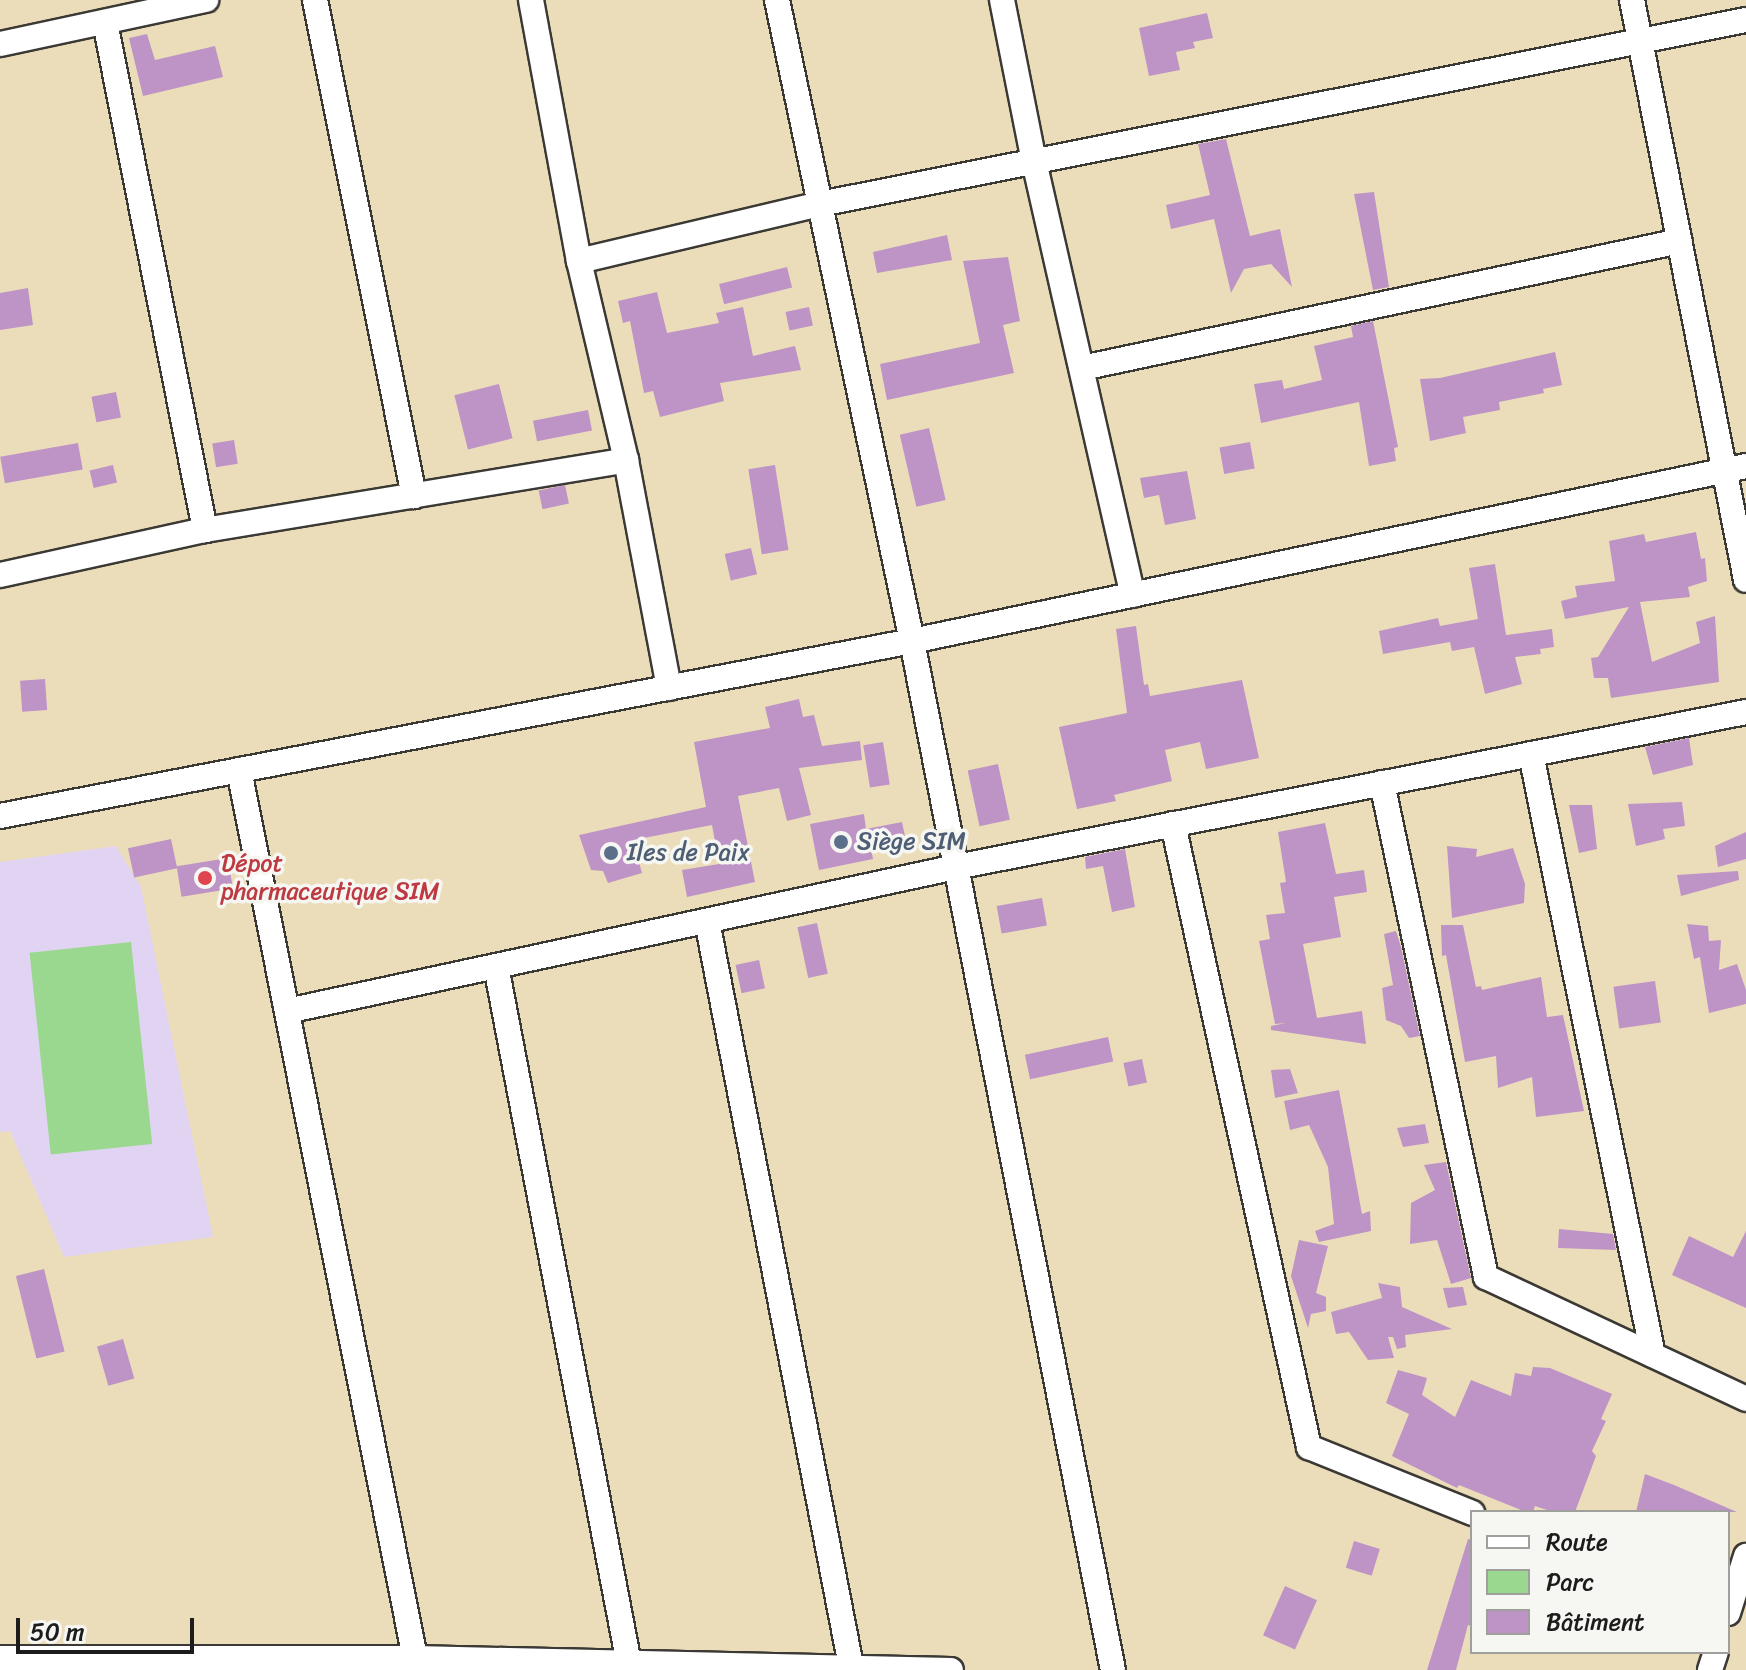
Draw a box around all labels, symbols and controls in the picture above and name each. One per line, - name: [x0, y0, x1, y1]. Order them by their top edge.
- place label: Siège SIM: [857, 828, 967, 856]
- marker: Siège SIM: [832, 833, 850, 851]
- place label: Iles de Paix: [627, 839, 750, 867]
- marker: Iles de Paix: [602, 844, 620, 862]
- place label: Dépot pharmaceutique SIM: [221, 850, 440, 906]
- marker: Dépot pharmaceutique SIM: [196, 869, 214, 887]
- legend: [1470, 1510, 1730, 1654]
- text: Route: [1546, 1521, 1608, 1563]
- text: Parc: [1546, 1561, 1594, 1603]
- text: Bâtiment: [1546, 1601, 1645, 1643]
- scale bar: [20, 1602, 198, 1652]
- text: 50 m: [30, 1611, 85, 1653]

